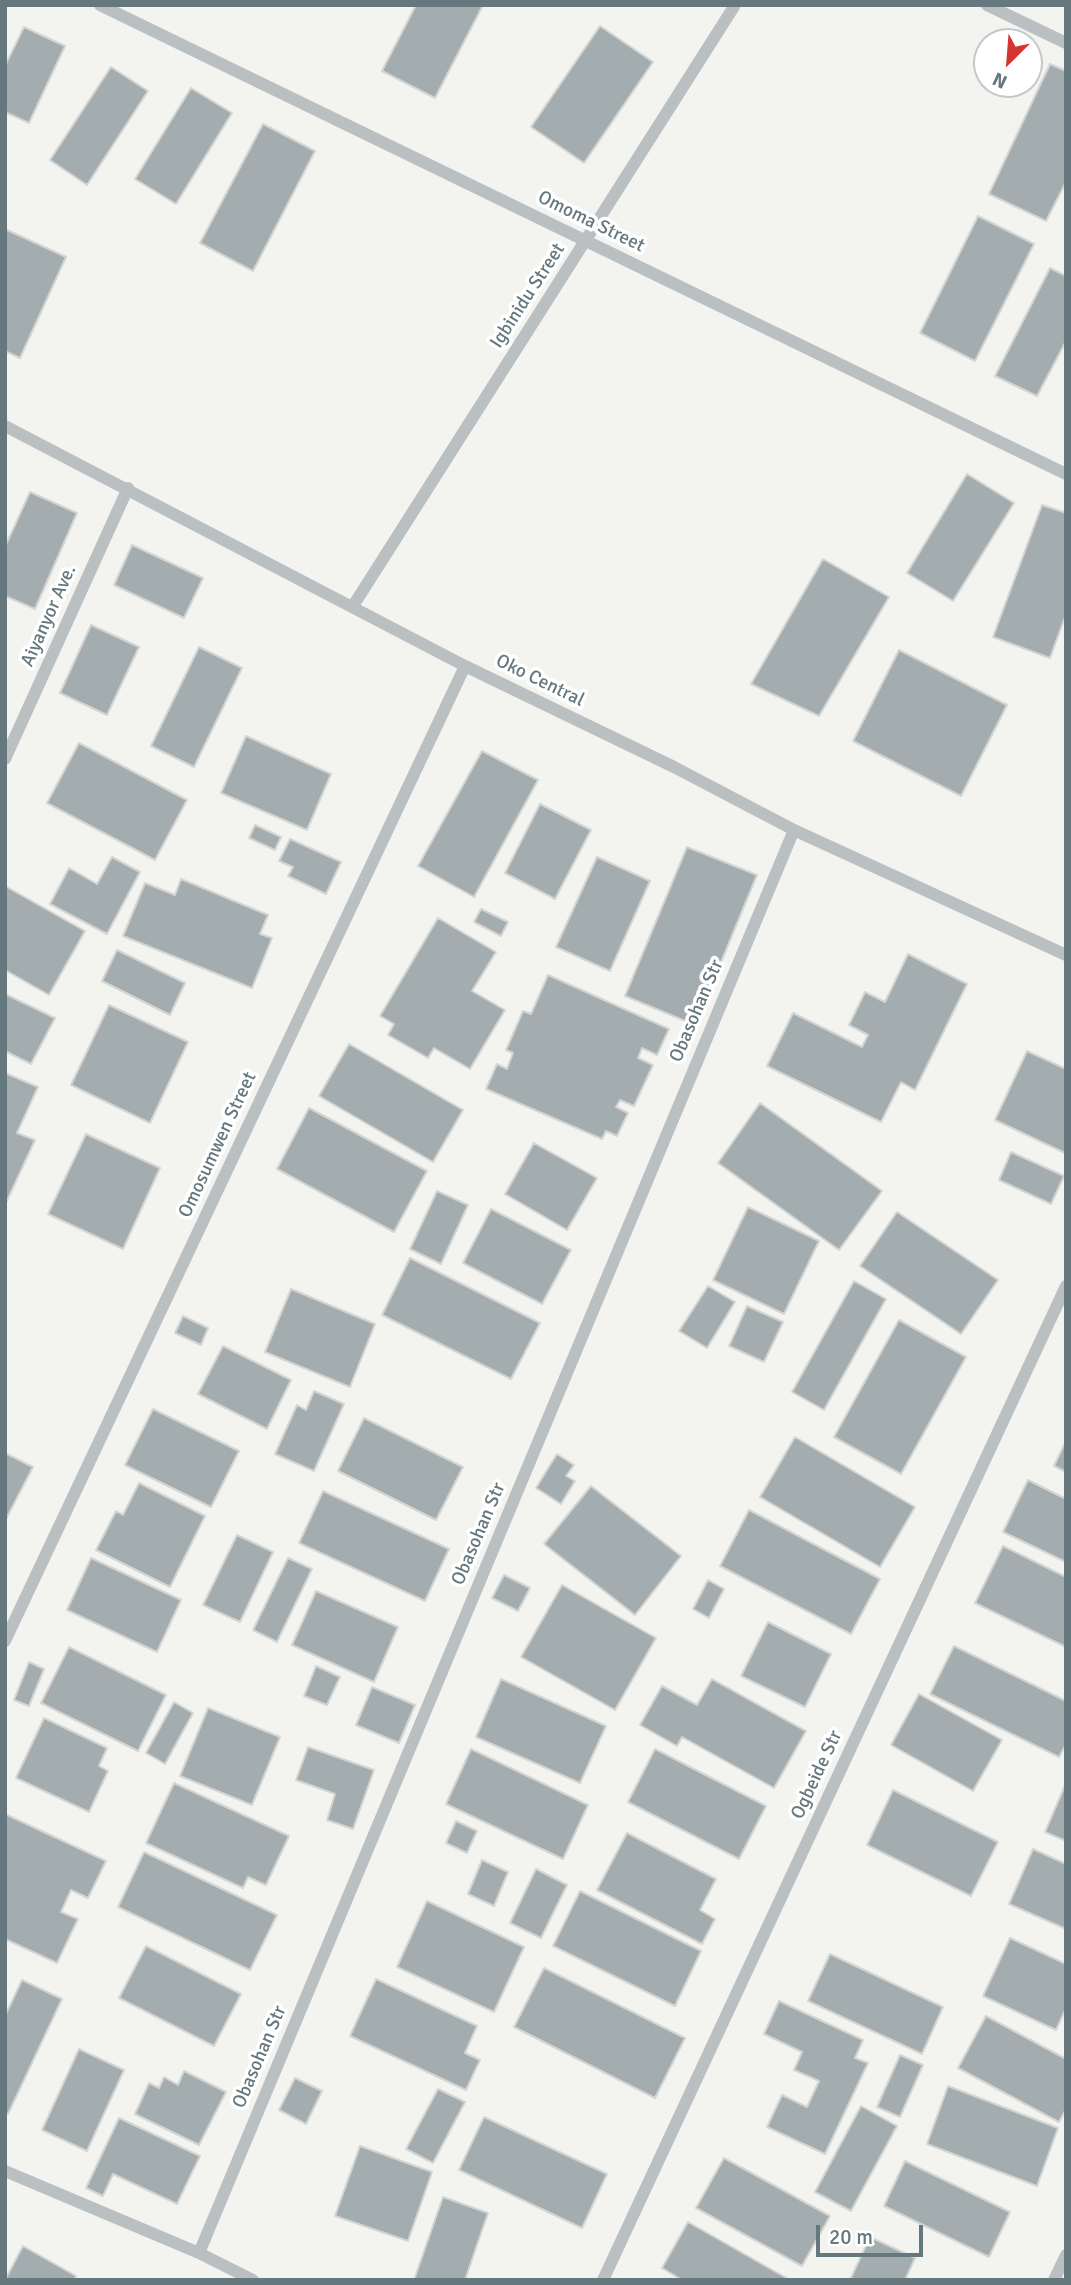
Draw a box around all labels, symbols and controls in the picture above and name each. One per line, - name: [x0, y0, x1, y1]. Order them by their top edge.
- north arrow: [973, 28, 1043, 98]
- text: N: [989, 67, 1011, 94]
- street label: Omoma Street: [534, 186, 648, 258]
- street label: Igbinidu Street: [486, 239, 570, 353]
- street label: Aiyanyor Ave.: [16, 562, 82, 670]
- street label: Oko Central: [492, 650, 588, 712]
- street label: Obasohan Str: [665, 956, 729, 1066]
- street label: Omosumwen Street: [174, 1069, 262, 1221]
- street label: Obasohan Str: [447, 1479, 511, 1589]
- street label: Ogbeide Str: [787, 1727, 847, 1823]
- street label: Obasohan Str: [228, 2002, 292, 2112]
- scale bar: [819, 2212, 926, 2256]
- text: 20 m: [829, 2224, 873, 2250]

